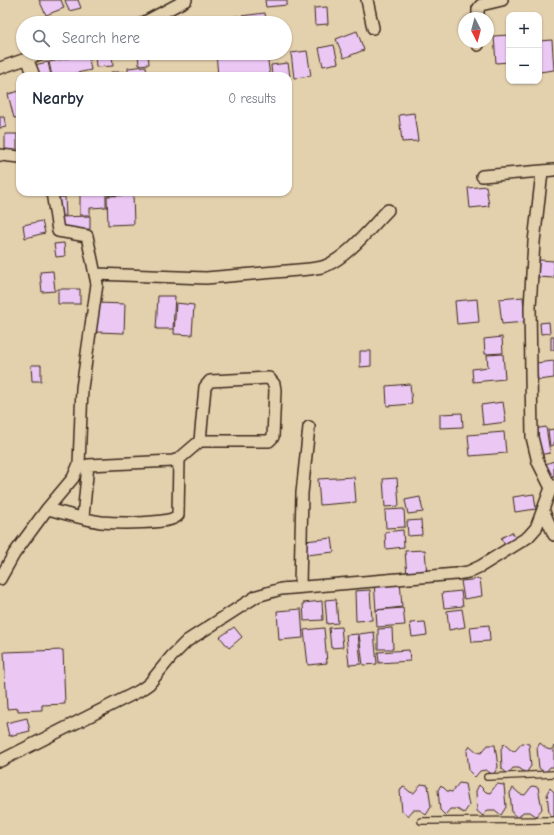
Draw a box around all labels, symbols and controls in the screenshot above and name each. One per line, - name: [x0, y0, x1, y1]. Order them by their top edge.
- north arrow: [458, 12, 494, 48]
- map controls: [506, 12, 542, 84]
- button: +: [506, 12, 542, 48]
- search box: [16, 16, 292, 60]
- icon: search: [30, 27, 52, 49]
- text: Search here: [62, 29, 140, 47]
- button: −: [506, 48, 542, 84]
- text: Nearby: [32, 89, 83, 108]
- text: 0 results: [228, 91, 276, 106]

